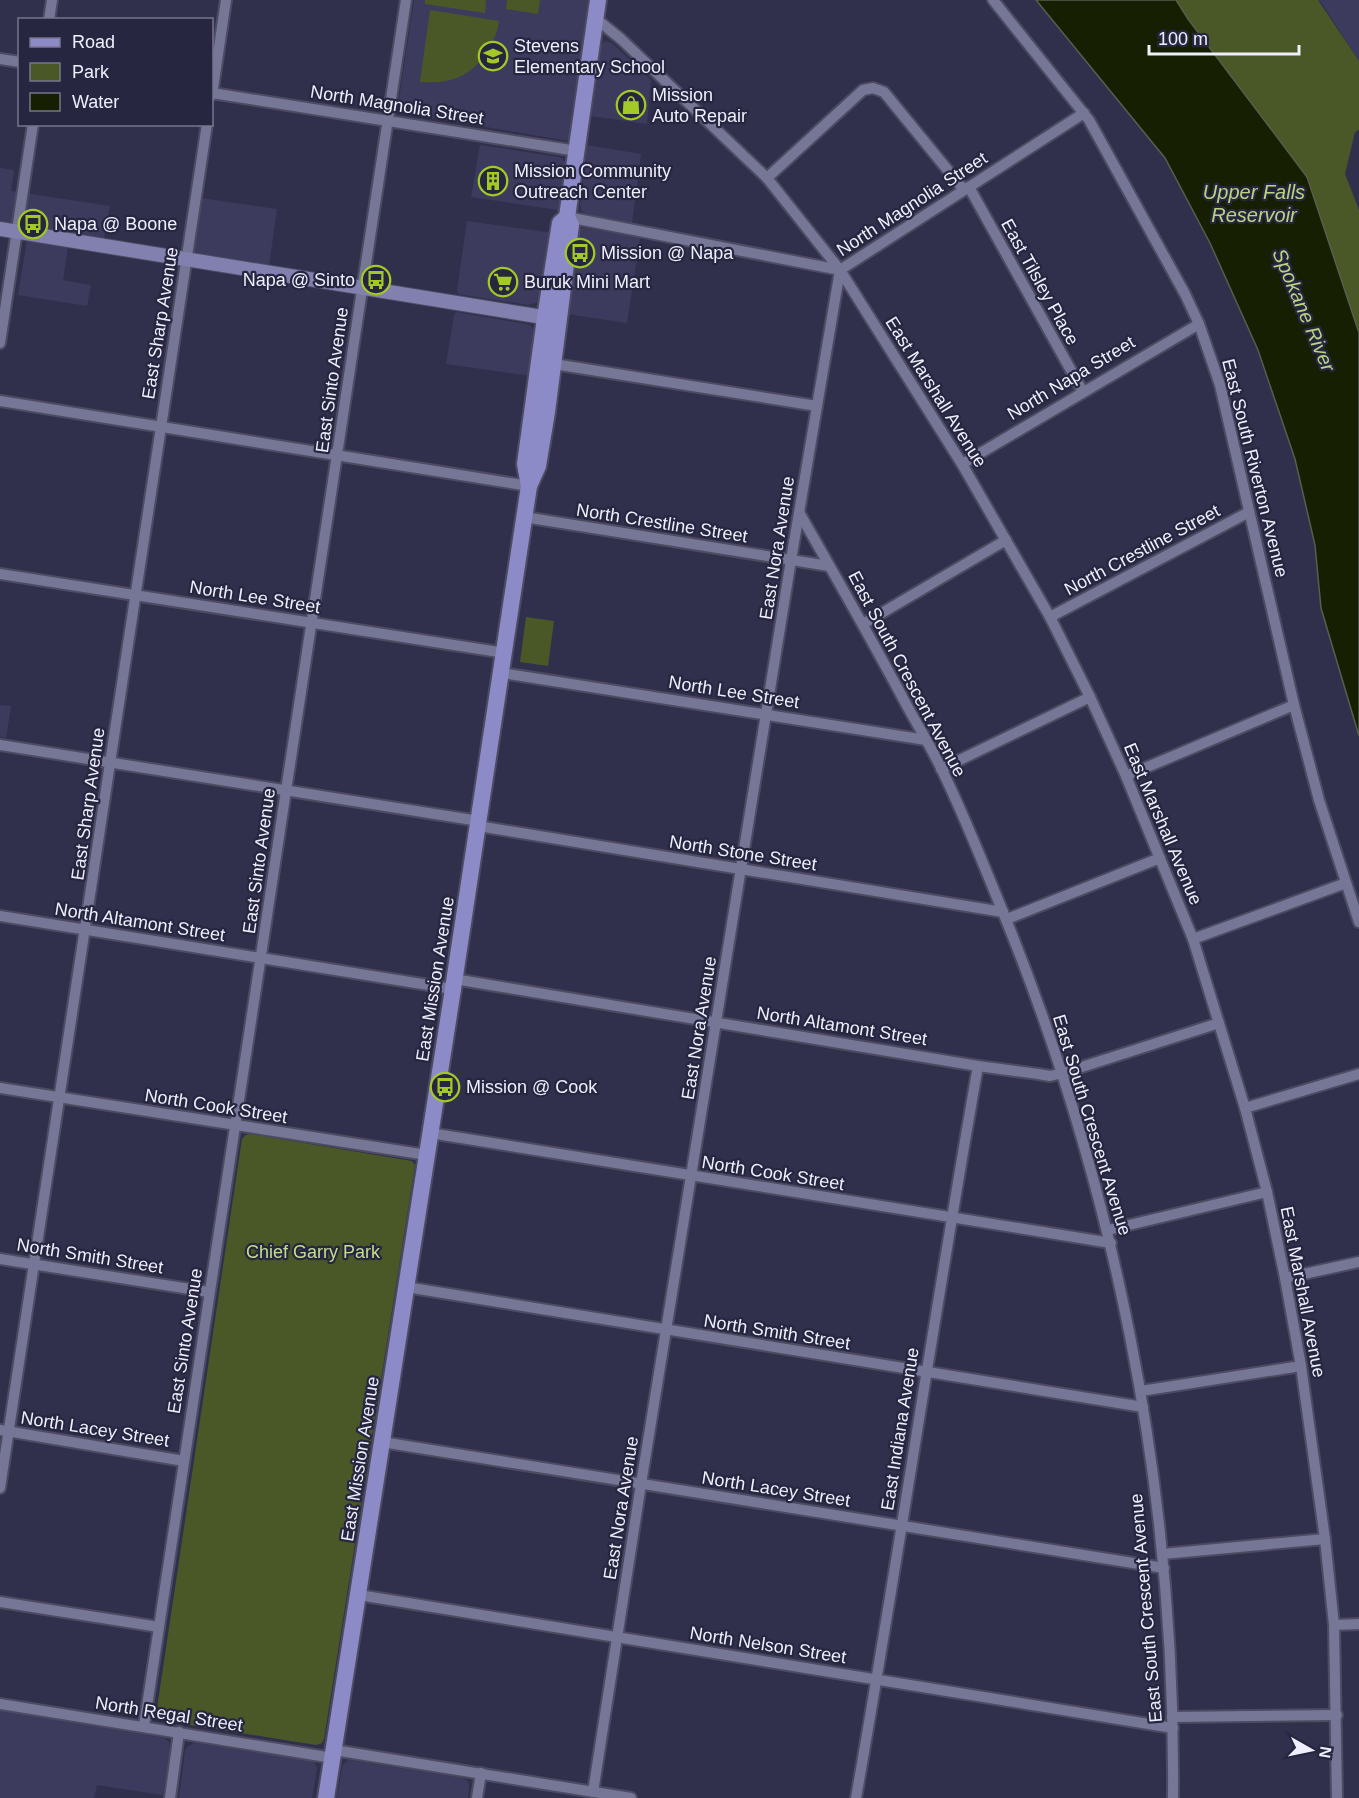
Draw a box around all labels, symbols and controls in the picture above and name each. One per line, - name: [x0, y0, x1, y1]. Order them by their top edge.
- legend: [18, 18, 213, 126]
- scale bar: [1149, 18, 1299, 56]
- text: 100 m: [1158, 29, 1208, 49]
- text: Road: [72, 32, 115, 52]
- place label: Stevens Elementary School: [514, 36, 665, 77]
- school or university icon: Stevens Elementary School: [477, 40, 509, 72]
- text: Park: [72, 62, 110, 82]
- street label: North Magnolia Street: [309, 81, 485, 129]
- place label: Mission Auto Repair: [652, 85, 747, 126]
- shop icon: Mission Auto Repair: [615, 89, 647, 121]
- text: Water: [72, 92, 119, 112]
- street label: North Magnolia Street: [833, 148, 991, 260]
- place label: Mission Community Outreach Center: [514, 161, 671, 202]
- building icon: Mission Community Outreach Center: [477, 165, 509, 197]
- water label: Upper Falls Reservoir: [1203, 181, 1305, 226]
- bus stop icon: Napa @ Boone: [17, 208, 49, 240]
- place label: Napa @ Boone: [54, 214, 177, 234]
- street label: East Tilsley Place: [997, 215, 1083, 349]
- bus stop icon: Mission @ Napa: [564, 237, 596, 269]
- place label: Mission @ Napa: [601, 243, 734, 263]
- street label: East Sharp Avenue: [138, 245, 182, 401]
- water label: Spokane River: [1268, 245, 1340, 376]
- bus stop icon: Napa @ Sinto: [360, 264, 392, 296]
- supermarket icon: Buruk Mini Mart: [487, 266, 519, 298]
- place label: Napa @ Sinto: [243, 270, 355, 290]
- place label: Buruk Mini Mart: [524, 272, 650, 292]
- street label: East Sinto Avenue: [312, 306, 352, 454]
- street label: East Marshall Avenue: [881, 313, 991, 471]
- street label: North Napa Street: [1004, 332, 1138, 424]
- street label: East South Riverton Avenue: [1218, 357, 1292, 579]
- street label: East Nora Avenue: [756, 475, 798, 621]
- street label: North Crestline Street: [575, 500, 749, 546]
- street label: North Crestline Street: [1061, 501, 1223, 599]
- street label: East South Crescent Avenue: [844, 568, 970, 780]
- street label: North Lee Street: [188, 577, 322, 617]
- street label: North Lee Street: [667, 672, 801, 712]
- street label: East Sharp Avenue: [67, 726, 109, 882]
- street label: East Marshall Avenue: [1120, 740, 1206, 908]
- street label: East Sinto Avenue: [239, 787, 279, 935]
- street label: North Stone Street: [668, 831, 818, 875]
- street label: East Mission Avenue: [412, 895, 458, 1063]
- street label: North Altamont Street: [53, 899, 227, 945]
- street label: East Nora Avenue: [678, 955, 720, 1101]
- street label: North Altamont Street: [755, 1003, 929, 1049]
- street label: East South Crescent Avenue: [1049, 1012, 1135, 1238]
- bus stop icon: Mission @ Cook: [429, 1071, 461, 1103]
- place label: Mission @ Cook: [466, 1077, 598, 1097]
- street label: North Cook Street: [143, 1085, 289, 1127]
- street label: North Cook Street: [700, 1152, 846, 1194]
- street label: East Marshall Avenue: [1277, 1205, 1329, 1379]
- street label: North Smith Street: [15, 1235, 165, 1277]
- park label: Chief Garry Park: [246, 1242, 381, 1262]
- street label: East Sinto Avenue: [164, 1267, 206, 1415]
- street label: North Smith Street: [702, 1311, 852, 1353]
- street label: East Indiana Avenue: [877, 1346, 923, 1512]
- street label: East Mission Avenue: [337, 1375, 383, 1543]
- street label: North Lacey Street: [19, 1407, 171, 1451]
- street label: East Nora Avenue: [600, 1435, 642, 1581]
- street label: North Lacey Street: [700, 1467, 852, 1511]
- street label: East South Crescent Avenue: [1126, 1493, 1166, 1723]
- street label: North Nelson Street: [688, 1623, 848, 1667]
- street label: North Regal Street: [94, 1692, 244, 1736]
- north arrow: [1281, 1720, 1341, 1780]
- text: N: [1316, 1745, 1335, 1759]

